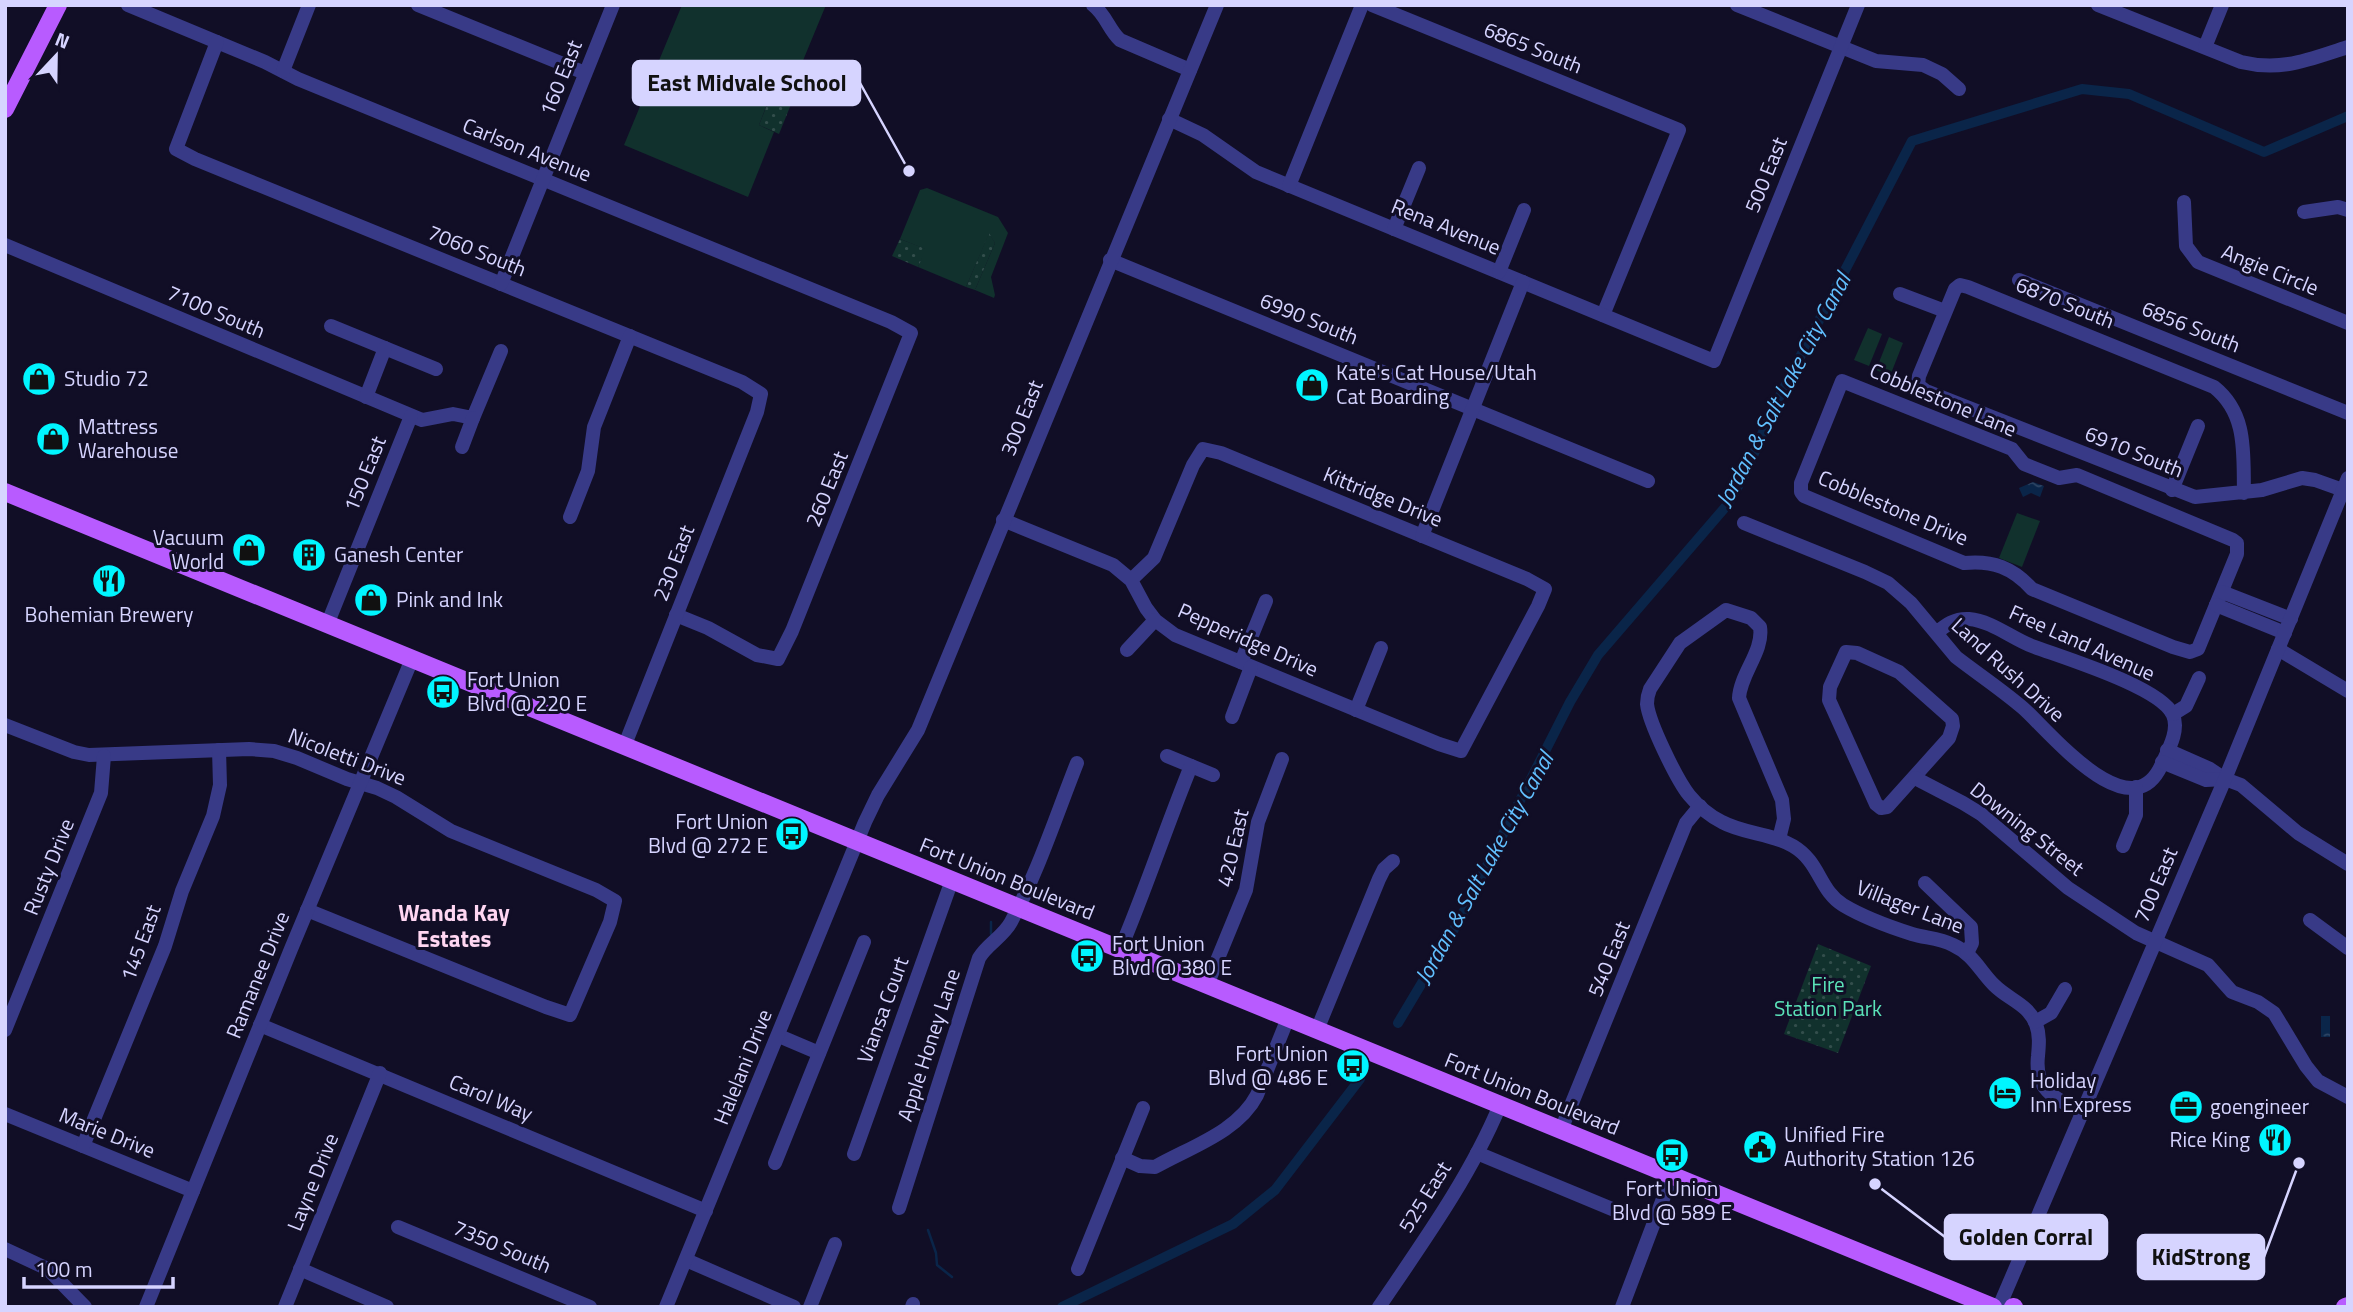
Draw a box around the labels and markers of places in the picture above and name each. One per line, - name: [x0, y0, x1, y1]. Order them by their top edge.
- callout: East Midvale School: [633, 61, 860, 105]
- place label: Kate's Cat House/Utah Cat Boarding: [1336, 356, 1537, 412]
- shop icon: Studio 72: [20, 360, 58, 398]
- place label: Studio 72: [64, 362, 149, 394]
- shop icon: Kate's Cat House/Utah Cat Boarding: [1293, 366, 1331, 404]
- place label: Mattress Warehouse: [78, 410, 178, 466]
- shop icon: Mattress Warehouse: [34, 420, 72, 458]
- place label: Vacuum World: [153, 521, 224, 577]
- shop icon: Vacuum World: [230, 531, 268, 569]
- building icon: Ganesh Center: [290, 536, 328, 574]
- place label: Ganesh Center: [334, 538, 463, 570]
- restaurant icon: Bohemian Brewery: [90, 562, 128, 600]
- shop icon: Pink and Ink: [352, 581, 390, 619]
- place label: Pink and Ink: [396, 583, 503, 615]
- place label: Bohemian Brewery: [25, 598, 193, 630]
- place label: Fort Union Blvd @ 220 E: [467, 663, 587, 719]
- bus stop icon: Fort Union Blvd @ 220 E: [424, 673, 462, 711]
- place label: Fort Union Blvd @ 272 E: [648, 805, 768, 861]
- bus stop icon: Fort Union Blvd @ 272 E: [773, 815, 811, 853]
- place label: Fort Union Blvd @ 380 E: [1112, 927, 1232, 983]
- bus stop icon: Fort Union Blvd @ 380 E: [1068, 937, 1106, 975]
- place label: Fort Union Blvd @ 486 E: [1208, 1037, 1328, 1093]
- bus stop icon: Fort Union Blvd @ 486 E: [1334, 1047, 1372, 1085]
- place label: Holiday Inn Express: [2030, 1064, 2132, 1120]
- hotel icon: Holiday Inn Express: [1986, 1074, 2024, 1112]
- office icon: goengineer: [2167, 1088, 2205, 1126]
- place label: goengineer: [2210, 1090, 2309, 1122]
- place label: Unified Fire Authority Station 126: [1784, 1118, 1975, 1174]
- restaurant icon: Rice King: [2256, 1121, 2294, 1159]
- place label: Rice King: [2170, 1123, 2250, 1155]
- public building icon: Unified Fire Authority Station 126: [1741, 1128, 1779, 1166]
- bus stop icon: Fort Union Blvd @ 589 E: [1653, 1136, 1691, 1174]
- place label: Fort Union Blvd @ 589 E: [1612, 1172, 1732, 1228]
- callout: Golden Corral: [1945, 1215, 2107, 1259]
- callout: KidStrong: [2138, 1235, 2264, 1279]

